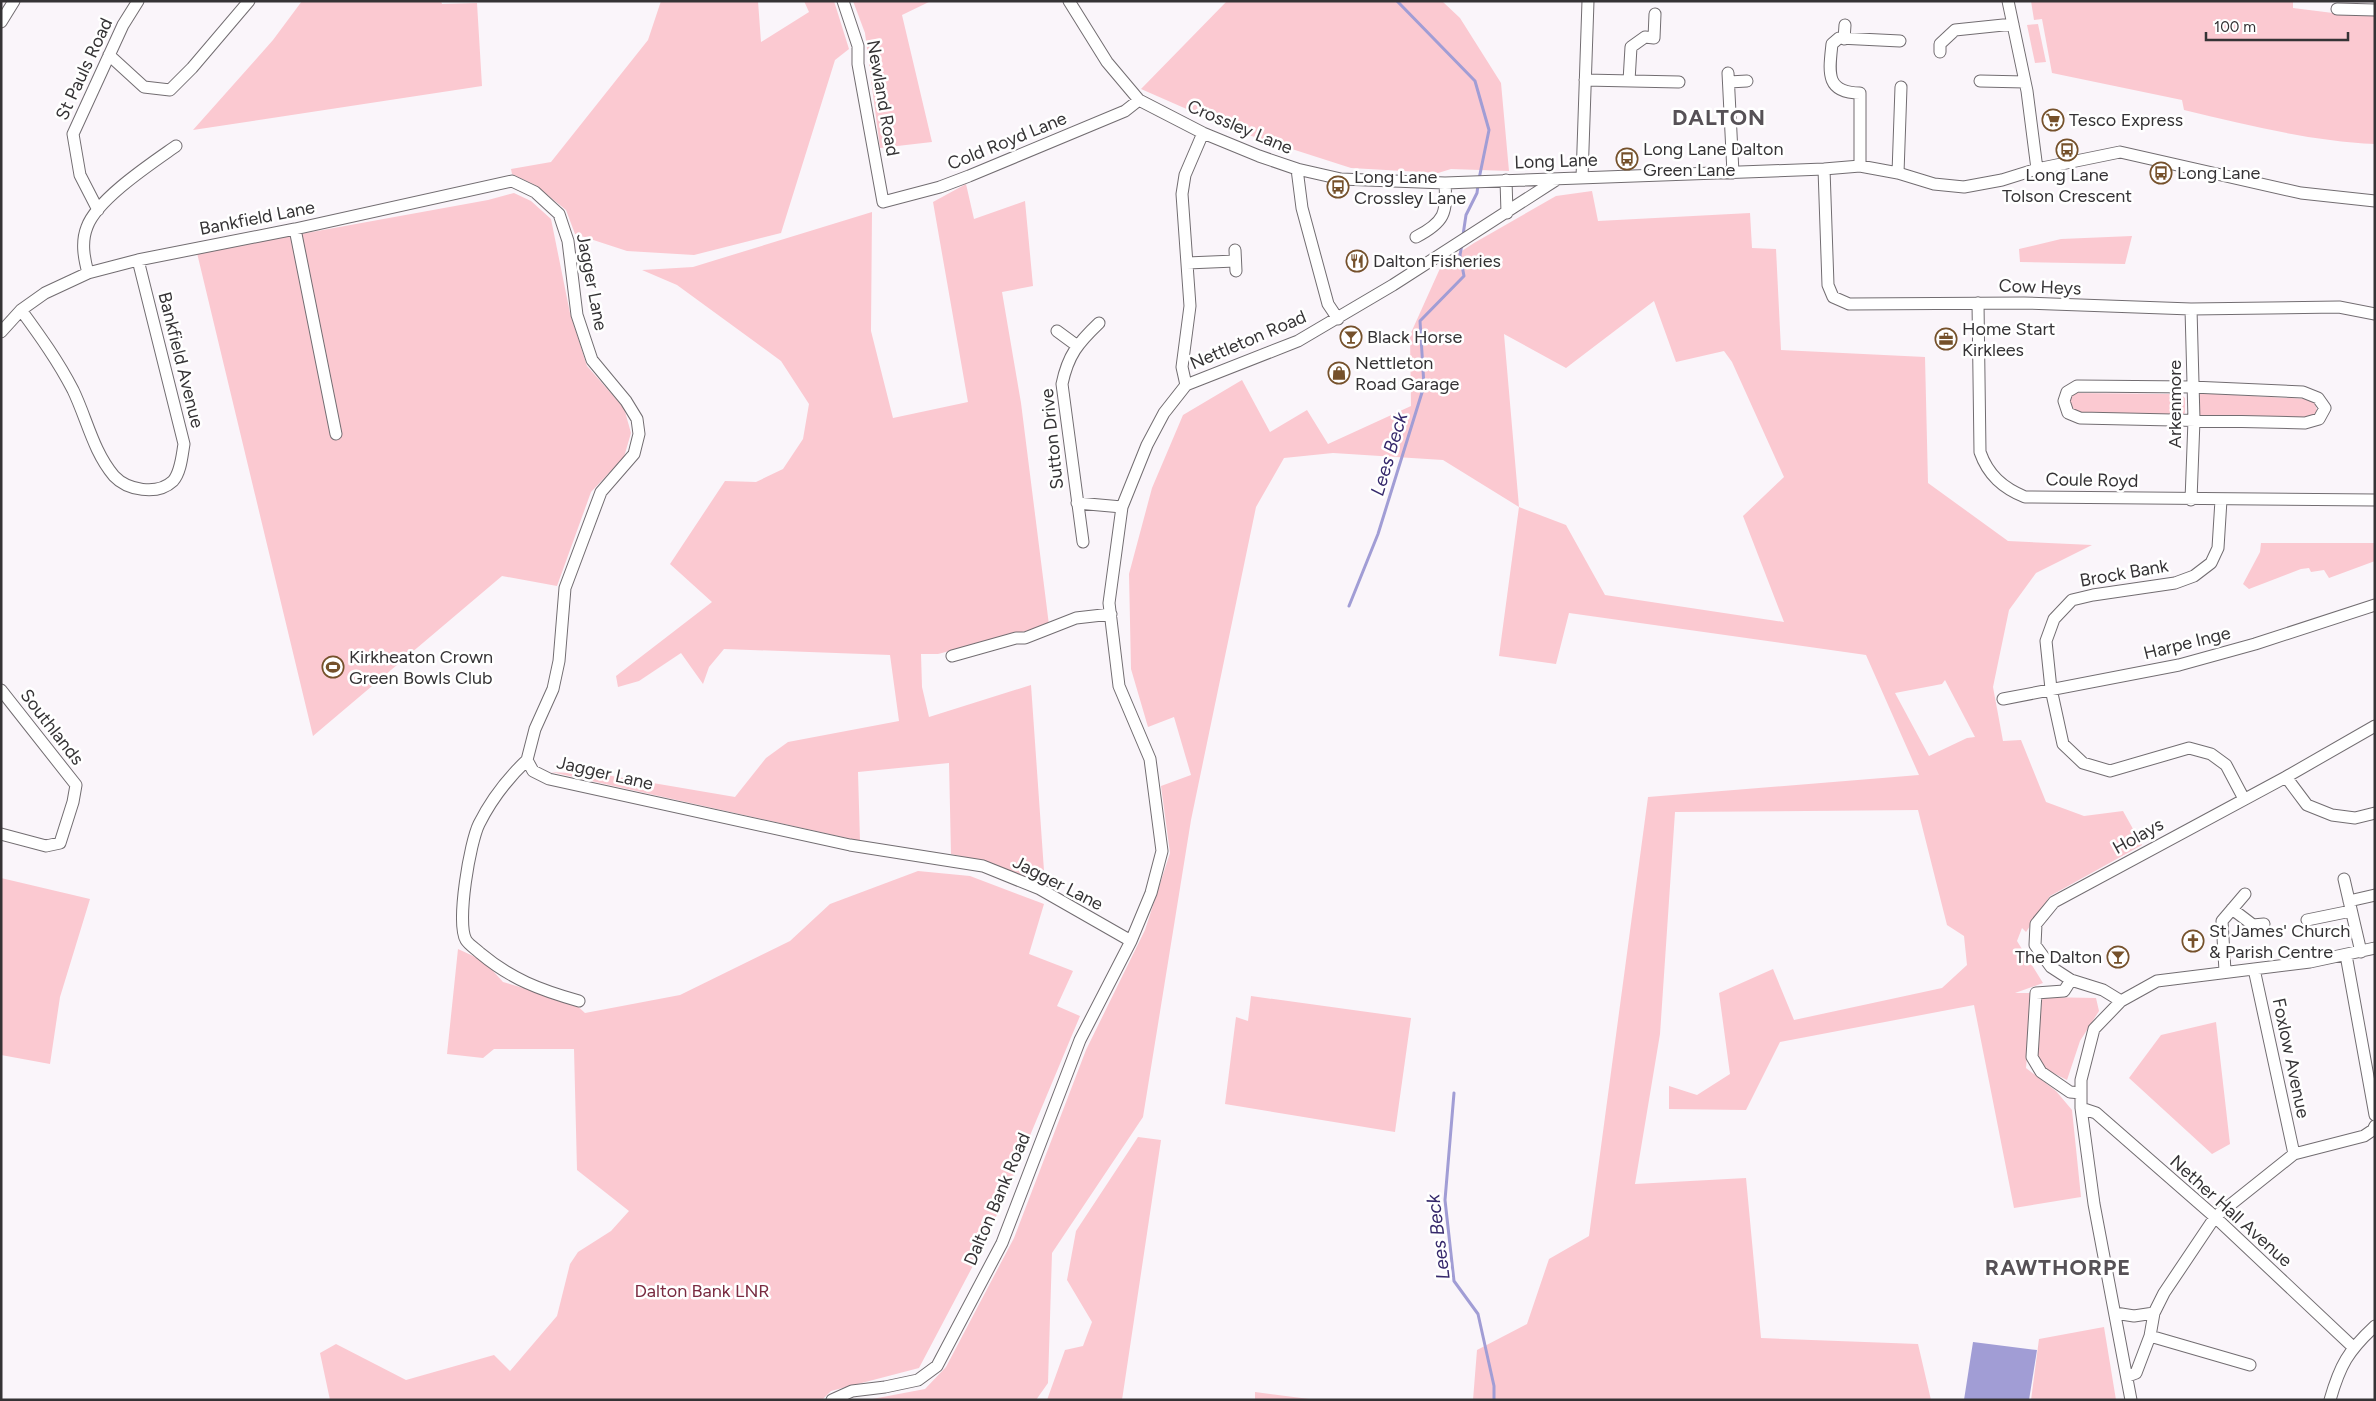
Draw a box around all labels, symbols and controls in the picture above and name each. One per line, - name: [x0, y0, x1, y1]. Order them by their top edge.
- scale bar: [2206, 10, 2348, 42]
- street label: St Pauls Road: [51, 15, 117, 123]
- text: 100 m: [2214, 18, 2256, 36]
- street label: Newland Road: [862, 38, 904, 158]
- street label: Crossley Lane: [1184, 95, 1296, 159]
- district label: DALTON: [1672, 104, 1766, 131]
- street label: Cold Royd Lane: [944, 107, 1070, 175]
- supermarket icon: Tesco Express: [2041, 108, 2065, 132]
- place label: Tesco Express: [2069, 109, 2183, 131]
- place label: Long Lane Dalton Green Lane: [1643, 138, 1783, 181]
- bus stop icon: Long Lane Tolson Crescent: [2055, 138, 2079, 162]
- bus stop icon: Long Lane Dalton Green Lane: [1615, 147, 1639, 171]
- street label: Long Lane: [1514, 149, 1598, 173]
- bus stop icon: Long Lane: [2149, 161, 2173, 185]
- place label: Long Lane: [2177, 162, 2260, 184]
- place label: Long Lane Tolson Crescent: [2002, 164, 2132, 207]
- place label: Long Lane Crossley Lane: [1354, 166, 1466, 209]
- bus stop icon: Long Lane Crossley Lane: [1326, 175, 1350, 199]
- street label: Bankfield Lane: [197, 196, 317, 240]
- street label: Jagger Lane: [572, 232, 612, 333]
- restaurant icon: Dalton Fisheries: [1345, 249, 1369, 273]
- place label: Dalton Fisheries: [1373, 250, 1501, 272]
- street label: Cow Heys: [1998, 275, 2082, 299]
- street label: Bankfield Avenue: [153, 290, 209, 430]
- street label: Nettleton Road: [1187, 306, 1309, 374]
- place label: Home Start Kirklees: [1962, 318, 2056, 361]
- bar icon: Black Horse: [1339, 325, 1363, 349]
- place label: Black Horse: [1367, 326, 1462, 348]
- office icon: Home Start Kirklees: [1934, 327, 1958, 351]
- place label: Nettleton Road Garage: [1355, 352, 1460, 395]
- street label: Arkenmore: [2164, 360, 2186, 448]
- shop icon: Nettleton Road Garage: [1327, 361, 1351, 385]
- street label: Sutton Drive: [1036, 387, 1068, 490]
- water label: Lees Beck: [1365, 409, 1413, 498]
- street label: Coule Royd: [2045, 468, 2139, 492]
- street label: Brock Bank: [2078, 554, 2170, 592]
- street label: Harpe Inge: [2141, 622, 2233, 664]
- place label: Kirkheaton Crown Green Bowls Club: [349, 646, 493, 689]
- sports icon: Kirkheaton Crown Green Bowls Club: [321, 655, 345, 679]
- street label: Southlands: [15, 685, 89, 769]
- street label: Jagger Lane: [555, 751, 656, 795]
- street label: Holays: [2109, 813, 2167, 859]
- street label: Jagger Lane: [1009, 851, 1107, 915]
- place label: St James' Church & Parish Centre: [2209, 920, 2350, 963]
- church icon: St James' Church & Parish Centre: [2181, 929, 2205, 953]
- bar icon: The Dalton: [2106, 945, 2130, 969]
- place label: The Dalton: [2015, 946, 2102, 968]
- street label: Foxlow Avenue: [2268, 996, 2314, 1120]
- street label: Dalton Bank Road: [959, 1129, 1035, 1269]
- street label: Nether Hall Avenue: [2165, 1150, 2297, 1272]
- water label: Lees Beck: [1421, 1192, 1455, 1281]
- district label: RAWTHORPE: [1985, 1254, 2131, 1281]
- park label: Dalton Bank LNR: [634, 1280, 770, 1302]

